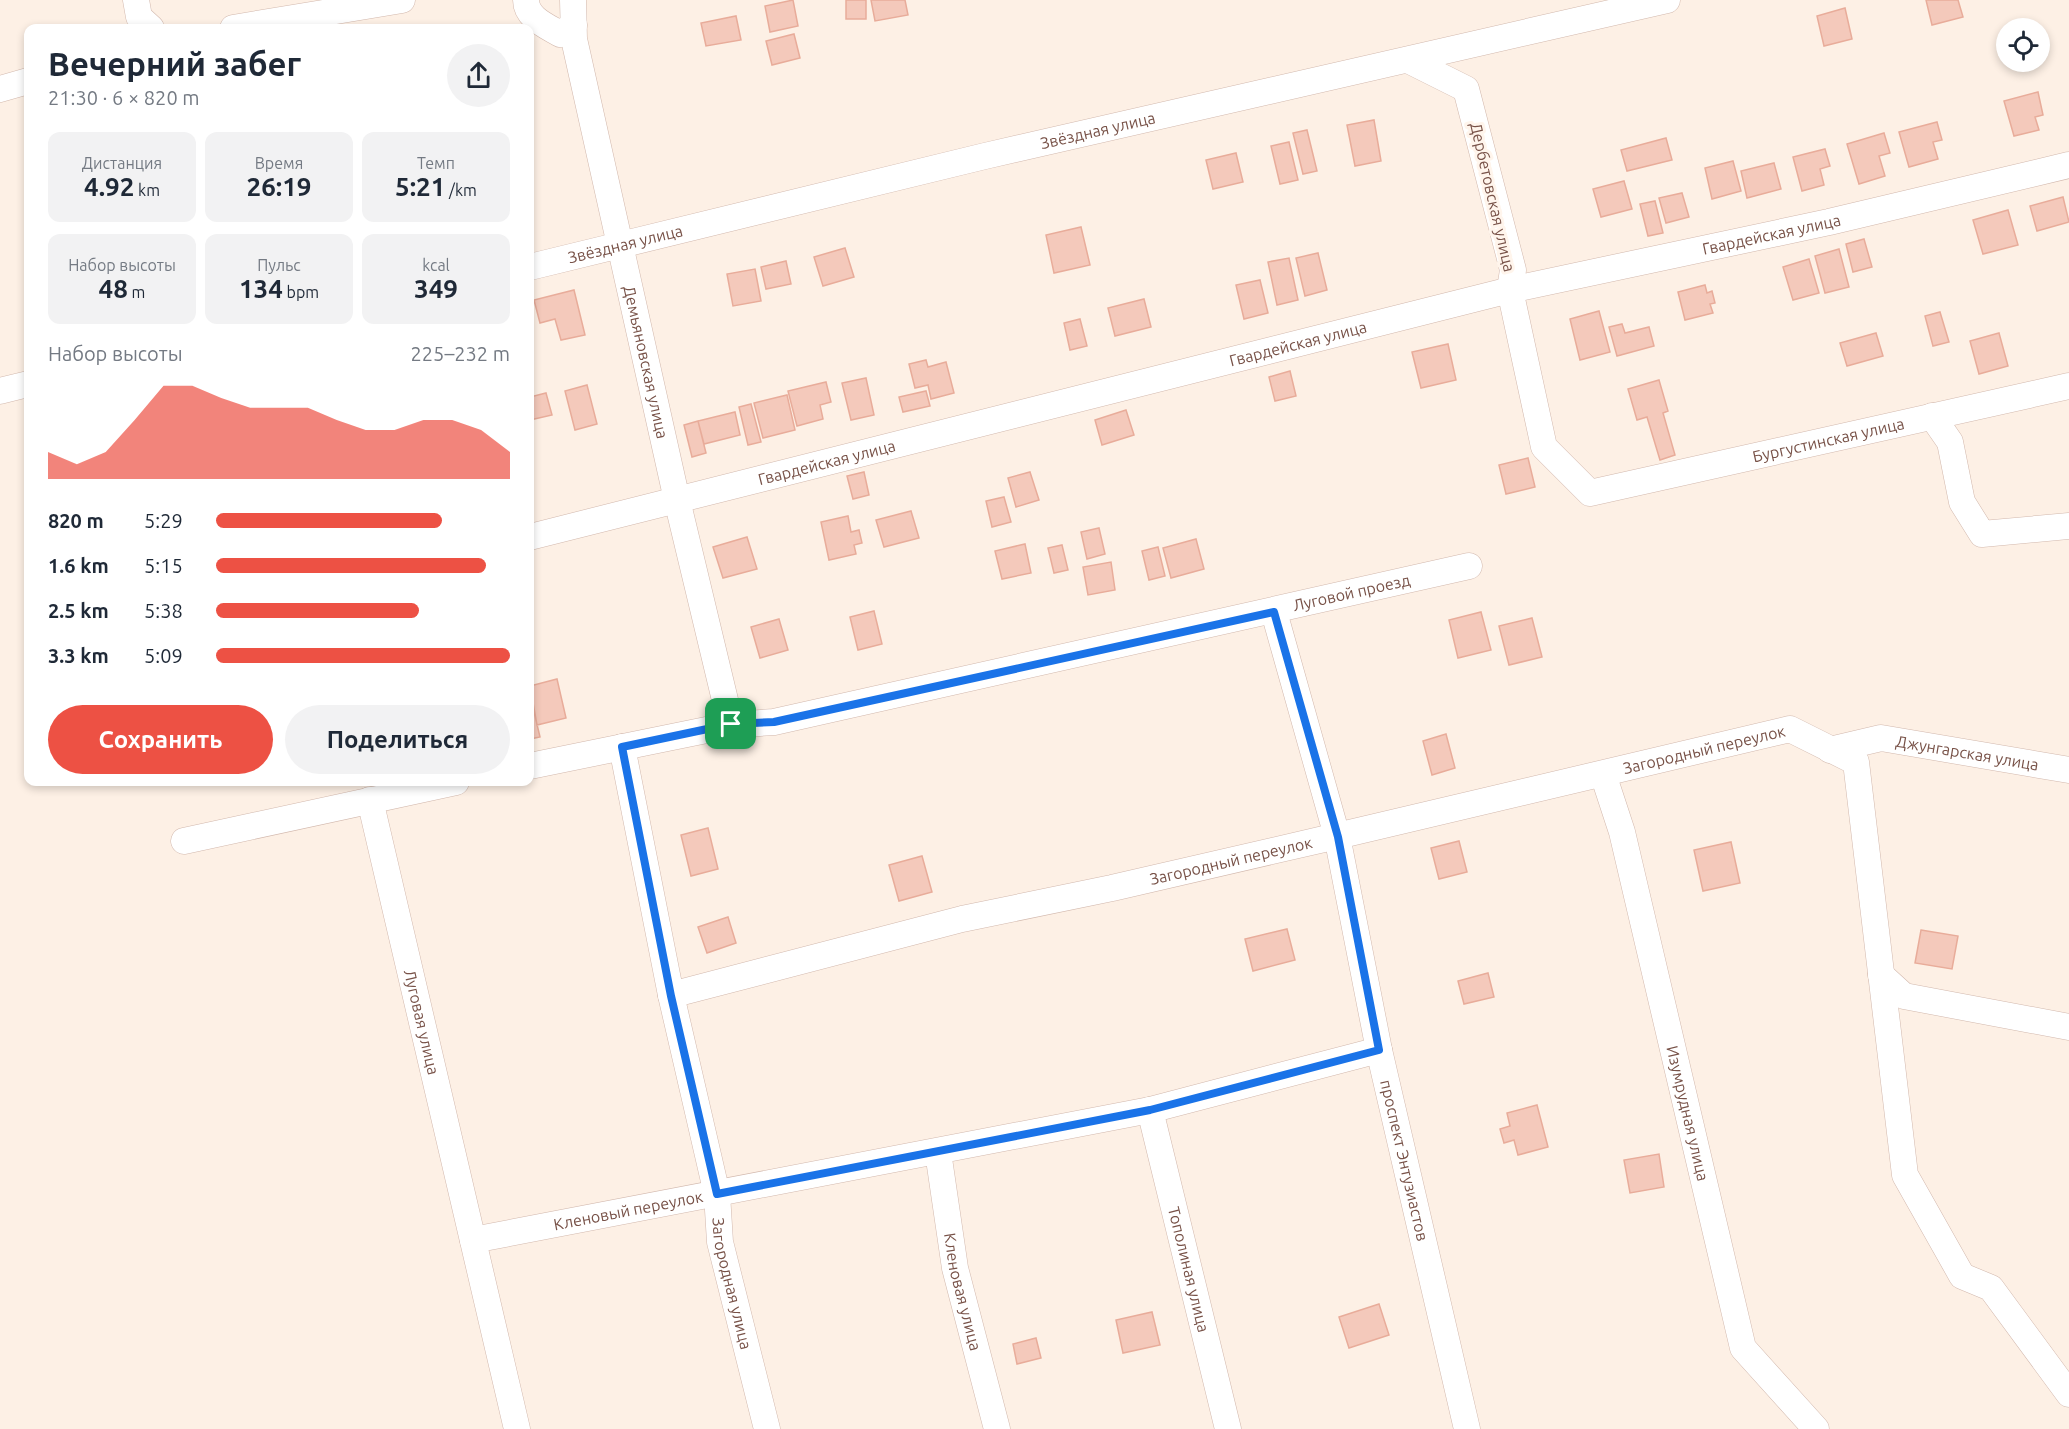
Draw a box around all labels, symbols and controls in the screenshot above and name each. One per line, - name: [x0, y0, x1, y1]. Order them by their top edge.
- map controls: [1996, 18, 2050, 72]
- button: locate: [1996, 18, 2050, 72]
- button: share: [447, 44, 510, 107]
- text: Вечерний забег: [48, 45, 301, 82]
- text: 21:30 · 6 × 820 m: [48, 86, 200, 109]
- street label: Звёздная улица: [1038, 108, 1157, 152]
- street label: Дербетовская улица: [1467, 121, 1519, 273]
- text: Дистанция: [82, 154, 162, 172]
- text: Время: [255, 154, 303, 172]
- text: Темп: [417, 154, 455, 172]
- text: 4.92: [84, 172, 134, 201]
- text: 26:19: [246, 172, 312, 201]
- text: 5:21: [395, 172, 445, 201]
- text: km: [134, 181, 160, 199]
- text: /km: [445, 181, 477, 199]
- street label: Гвардейская улица: [1701, 211, 1842, 258]
- street label: Звёздная улица: [566, 221, 684, 266]
- text: Набор высоты: [68, 256, 176, 274]
- text: Пульс: [257, 256, 301, 274]
- text: kcal: [422, 256, 450, 274]
- text: 48: [99, 274, 128, 303]
- text: 134: [239, 274, 283, 303]
- text: 349: [414, 274, 458, 303]
- text: m: [128, 283, 145, 301]
- text: bpm: [283, 283, 319, 301]
- street label: Демьяновская улица: [620, 284, 672, 440]
- street label: Гвардейская улица: [1227, 317, 1369, 369]
- text: Набор высоты: [48, 342, 183, 365]
- text: 225–232 m: [411, 342, 510, 365]
- street label: Бургустинская улица: [1751, 414, 1906, 465]
- street label: Гвардейская улица: [756, 436, 897, 488]
- text: 820 m: [48, 509, 104, 532]
- text: 5:29: [144, 509, 183, 532]
- text: 1.6 km: [48, 554, 109, 577]
- text: 5:15: [144, 554, 183, 577]
- street label: Луговой проезд: [1291, 570, 1412, 614]
- text: 2.5 km: [48, 599, 109, 622]
- text: 5:38: [144, 599, 183, 622]
- text: 3.3 km: [48, 644, 109, 667]
- text: 5:09: [144, 644, 183, 667]
- pin: [705, 698, 756, 749]
- button: Сохранить: [48, 705, 273, 774]
- button: Поделиться: [285, 705, 510, 774]
- icon: arrive: [714, 707, 747, 740]
- street label: Загородный переулок: [1621, 721, 1787, 777]
- street label: Джунгарская улица: [1895, 732, 2040, 774]
- street label: Загородный переулок: [1148, 833, 1314, 888]
- street label: Луговая улица: [401, 967, 443, 1077]
- street label: Изумрудная улица: [1663, 1044, 1713, 1183]
- street label: проспект Энтузиастов: [1377, 1078, 1432, 1243]
- street label: Кленовый переулок: [552, 1187, 704, 1233]
- street label: Тополиная улица: [1165, 1205, 1213, 1334]
- street label: Загородная улица: [709, 1217, 756, 1351]
- street label: Кленовая улица: [941, 1232, 985, 1352]

